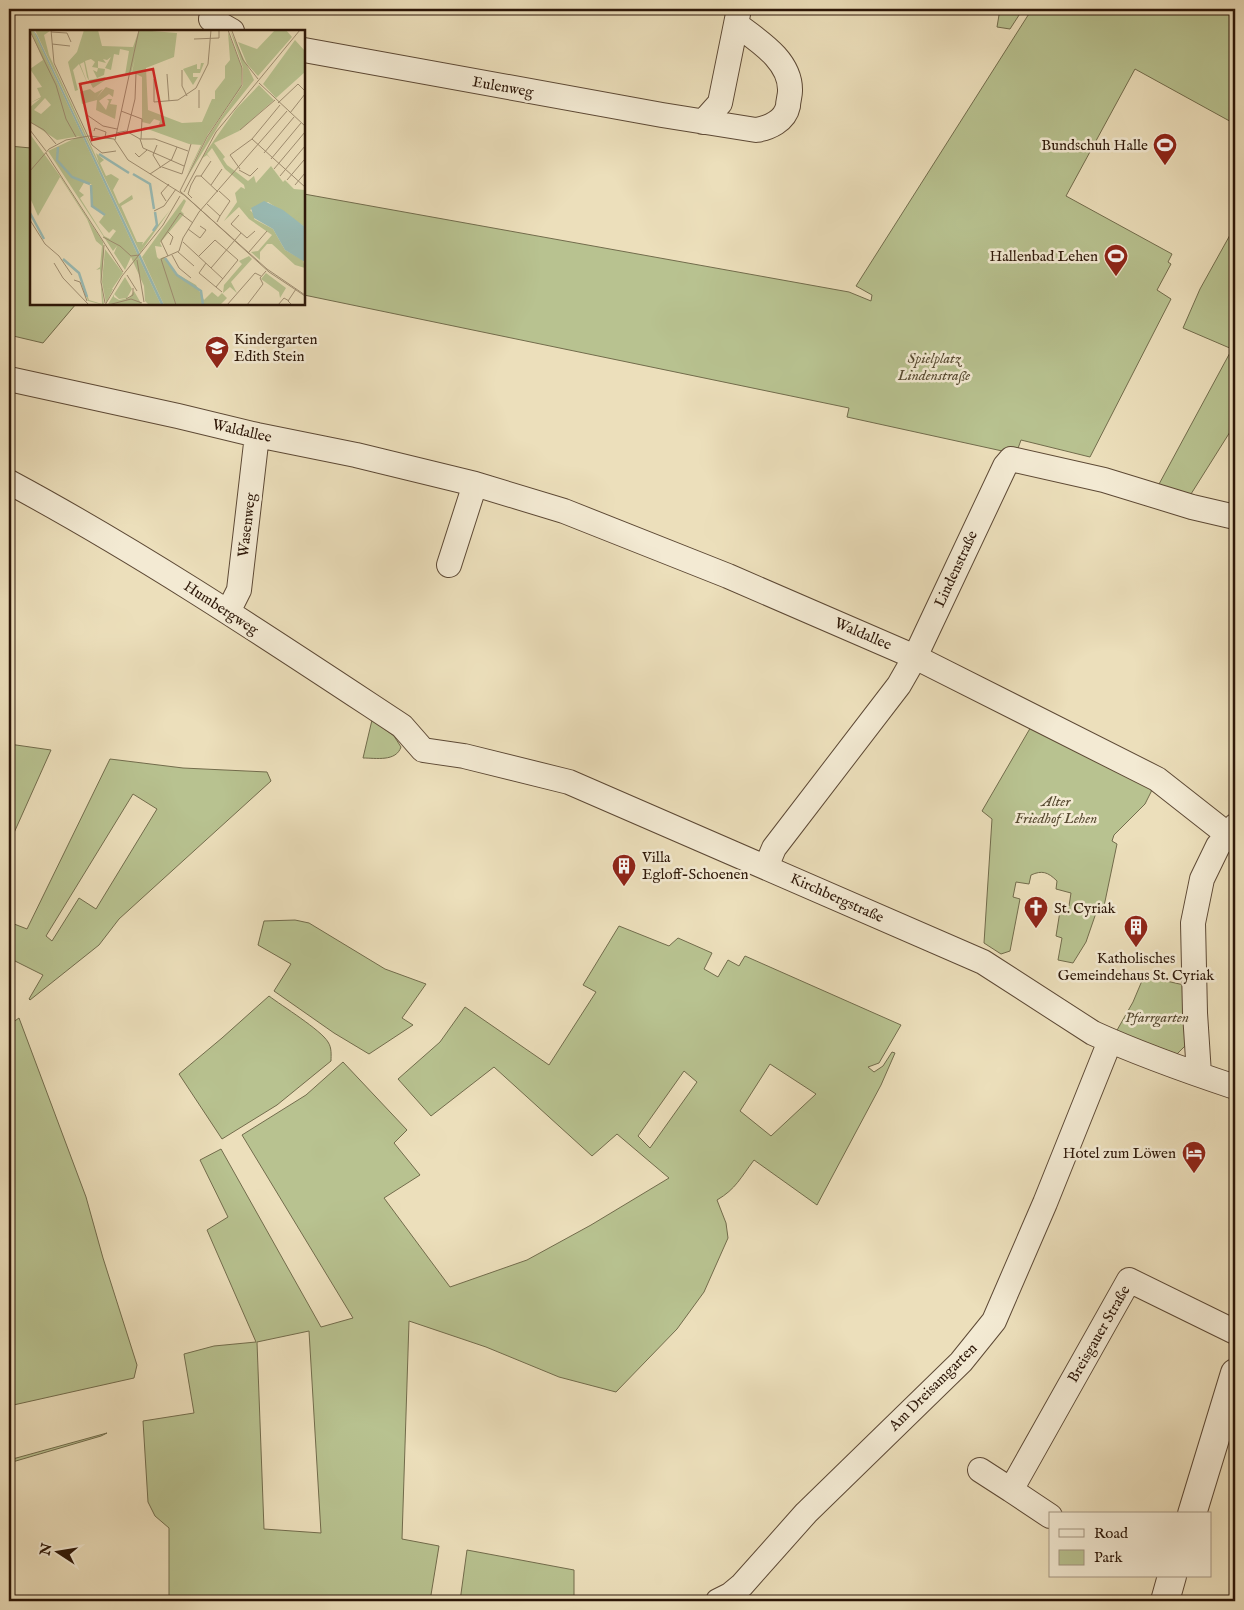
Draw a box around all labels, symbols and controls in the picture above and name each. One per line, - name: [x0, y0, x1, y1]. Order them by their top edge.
- inset map: [30, 30, 305, 305]
- street label: Eulenweg: [471, 72, 536, 102]
- sports icon: Bundschuh Halle: [1152, 132, 1178, 166]
- place label: Bundschuh Halle: [1041, 136, 1148, 155]
- sports icon: Hallenbad Lehen: [1103, 243, 1129, 277]
- place label: Hallenbad Lehen: [989, 247, 1098, 266]
- place label: Kindergarten Edith Stein: [234, 330, 317, 366]
- school or university icon: Kindergarten Edith Stein: [204, 335, 230, 369]
- park label: Spielplatz Lindenstraße: [897, 349, 970, 385]
- street label: Waldallee: [210, 415, 274, 447]
- street label: Wasenweg: [234, 491, 260, 558]
- street label: Lindenstraße: [930, 527, 982, 610]
- street label: Humbergweg: [180, 577, 263, 640]
- street label: Waldallee: [832, 613, 895, 655]
- park label: Alter Friedhof Lehen: [1015, 792, 1097, 828]
- place label: Villa Egloff-Schoenen: [641, 848, 748, 884]
- building icon: Villa Egloff-Schoenen: [611, 853, 637, 887]
- street label: Kirchbergstraße: [787, 869, 887, 927]
- church icon: St. Cyriak: [1023, 895, 1049, 929]
- place label: St. Cyriak: [1054, 899, 1116, 918]
- building icon: Katholisches Gemeindehaus St. Cyriak: [1123, 914, 1149, 948]
- place label: Katholisches Gemeindehaus St. Cyriak: [1058, 949, 1215, 985]
- park label: Pfarrgarten: [1125, 1008, 1189, 1028]
- hotel icon: Hotel zum Löwen: [1181, 1140, 1207, 1174]
- place label: Hotel zum Löwen: [1063, 1144, 1176, 1163]
- street label: Breisgauer Straße: [1063, 1282, 1135, 1386]
- street label: Am Dreisamgarten: [884, 1339, 981, 1436]
- legend: [1049, 1512, 1212, 1578]
- text: Road: [1094, 1524, 1129, 1543]
- north arrow: [32, 1528, 82, 1578]
- text: N: [36, 1542, 56, 1558]
- text: Park: [1094, 1548, 1124, 1567]

